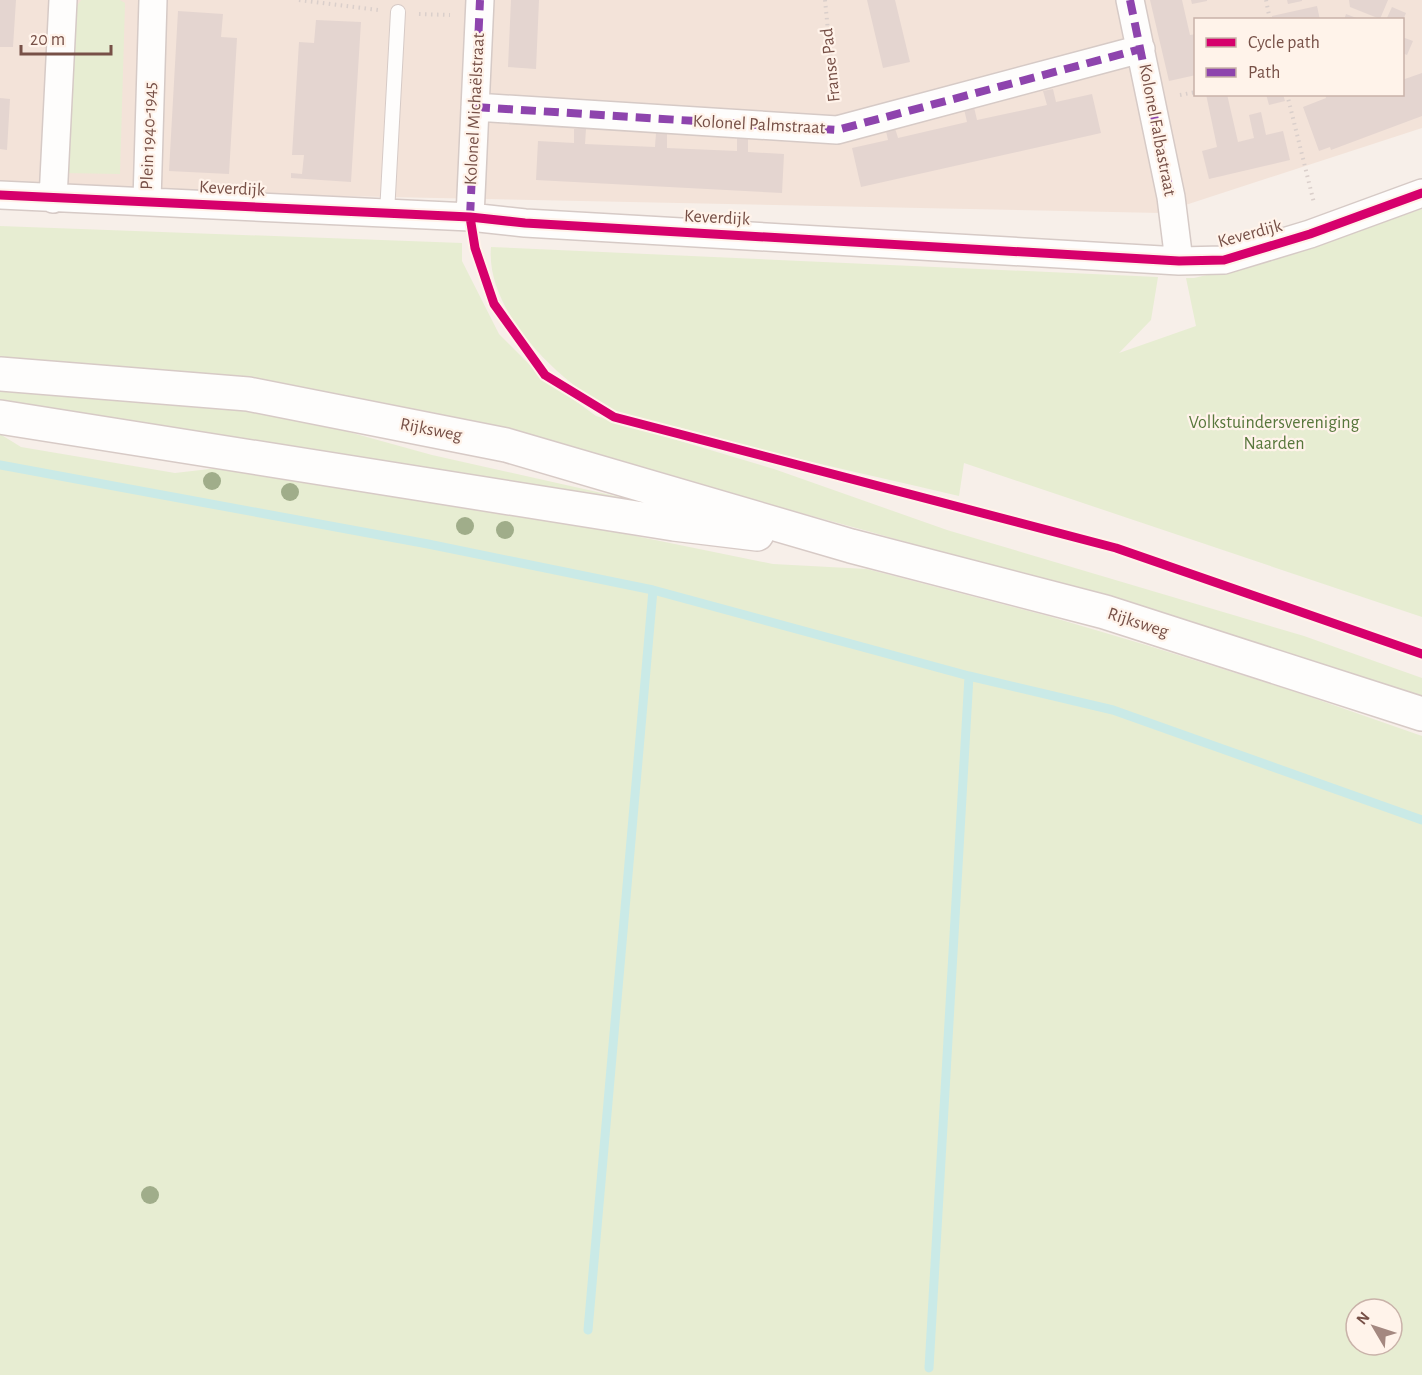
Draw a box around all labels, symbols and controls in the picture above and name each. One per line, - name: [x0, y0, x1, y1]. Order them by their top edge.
- scale bar: [21, 18, 111, 56]
- legend: [1194, 18, 1404, 96]
- street label: Franse Pad: [818, 27, 844, 103]
- text: 20 m: [30, 31, 65, 49]
- street label: Kolonel Michaëlstraat: [462, 32, 488, 186]
- text: Cycle path: [1248, 34, 1320, 52]
- street label: Kolonel Falbastraat: [1135, 62, 1179, 198]
- text: Path: [1248, 64, 1280, 82]
- street label: Plein 1940-1945: [138, 82, 160, 190]
- street label: Kolonel Palmstraat: [692, 113, 826, 137]
- street label: Keverdijk: [199, 178, 266, 200]
- street label: Keverdijk: [684, 207, 751, 229]
- street label: Keverdijk: [1216, 217, 1285, 251]
- park label: Volkstuindersvereniging Naarden: [1189, 414, 1360, 453]
- street label: Rijksweg: [398, 415, 464, 445]
- street label: Rijksweg: [1105, 605, 1171, 641]
- north arrow: [1344, 1297, 1404, 1357]
- text: N: [1353, 1309, 1373, 1328]

